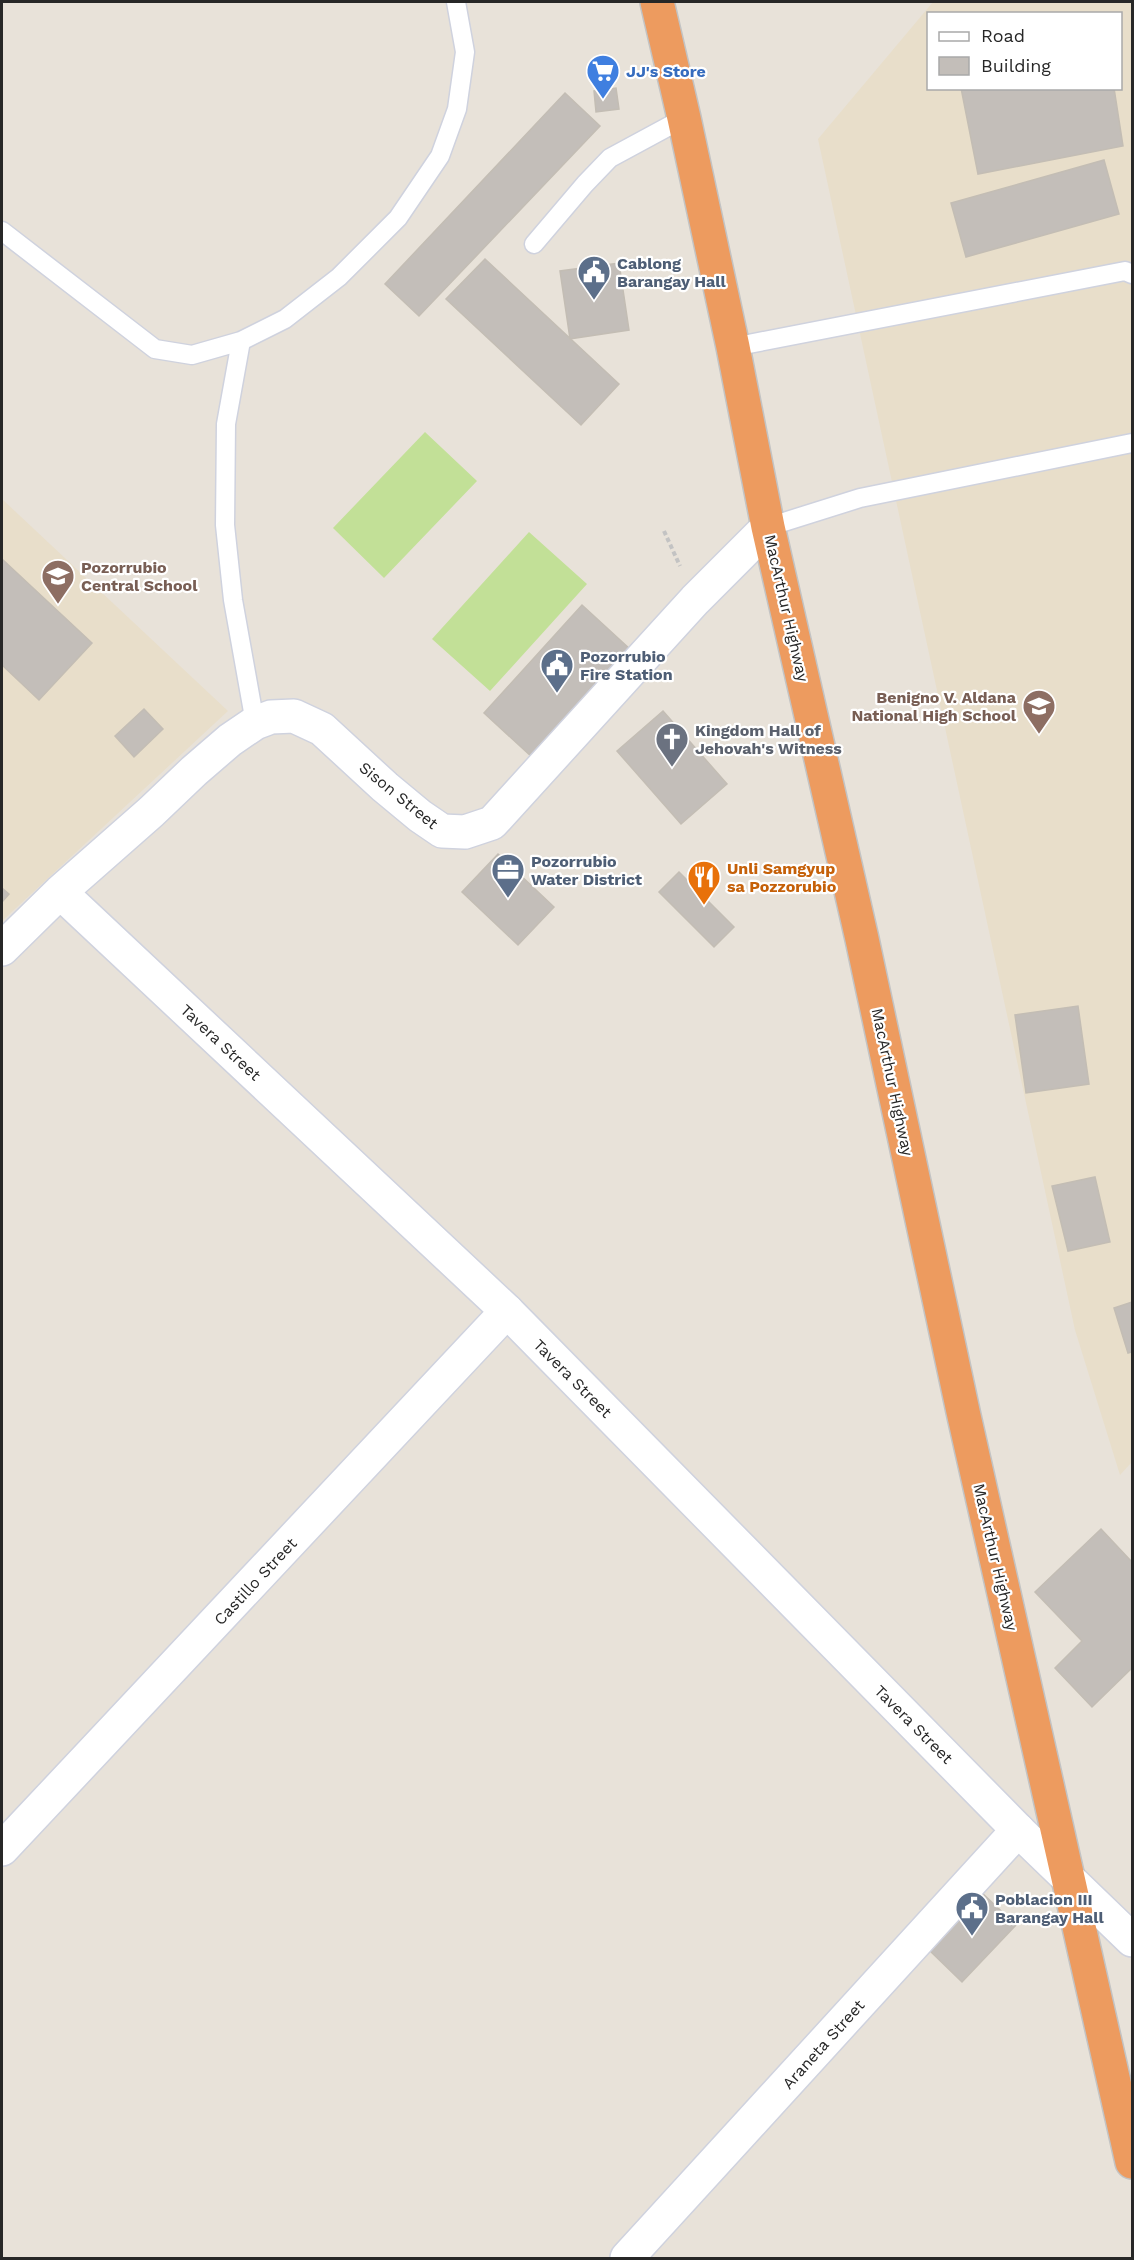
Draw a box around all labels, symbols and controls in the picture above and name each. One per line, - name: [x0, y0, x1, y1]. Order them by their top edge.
- legend: [927, 12, 1122, 90]
- text: Road: [981, 25, 1025, 46]
- supermarket icon: JJ's Store: [585, 53, 621, 100]
- text: Building: [981, 55, 1051, 76]
- place label: JJ's Store: [626, 62, 706, 81]
- public building icon: Cablong Barangay Hall: [576, 254, 612, 301]
- place label: Cablong Barangay Hall: [617, 254, 726, 291]
- street label: MacArthur Highway: [760, 533, 813, 684]
- school or university icon: Pozorrubio Central School: [40, 558, 76, 605]
- place label: Pozorrubio Central School: [81, 558, 198, 595]
- public building icon: Pozorrubio Fire Station: [539, 647, 575, 694]
- place label: Pozorrubio Fire Station: [580, 647, 673, 684]
- place label: Benigno V. Aldana National High School: [852, 688, 1017, 725]
- school or university icon: Benigno V. Aldana National High School: [1021, 688, 1057, 735]
- church icon: Kingdom Hall of Jehovah's Witness: [654, 721, 690, 768]
- place label: Kingdom Hall of Jehovah's Witness: [695, 721, 842, 758]
- street label: Sison Street: [355, 758, 442, 833]
- office icon: Pozorrubio Water District: [490, 852, 526, 899]
- place label: Pozorrubio Water District: [531, 852, 642, 889]
- restaurant icon: Unli Samgyup sa Pozzorubio: [686, 859, 722, 906]
- place label: Unli Samgyup sa Pozzorubio: [727, 859, 837, 896]
- street label: Tavera Street: [177, 1000, 265, 1085]
- street label: MacArthur Highway: [868, 1006, 918, 1158]
- street label: Tavera Street: [530, 1335, 616, 1422]
- street label: MacArthur Highway: [969, 1482, 1022, 1633]
- street label: Castillo Street: [210, 1534, 301, 1629]
- street label: Tavera Street: [871, 1681, 957, 1768]
- public building icon: Poblacion III Barangay Hall: [954, 1890, 990, 1937]
- place label: Poblacion III Barangay Hall: [995, 1890, 1104, 1927]
- street label: Araneta Street: [778, 1995, 869, 2093]

